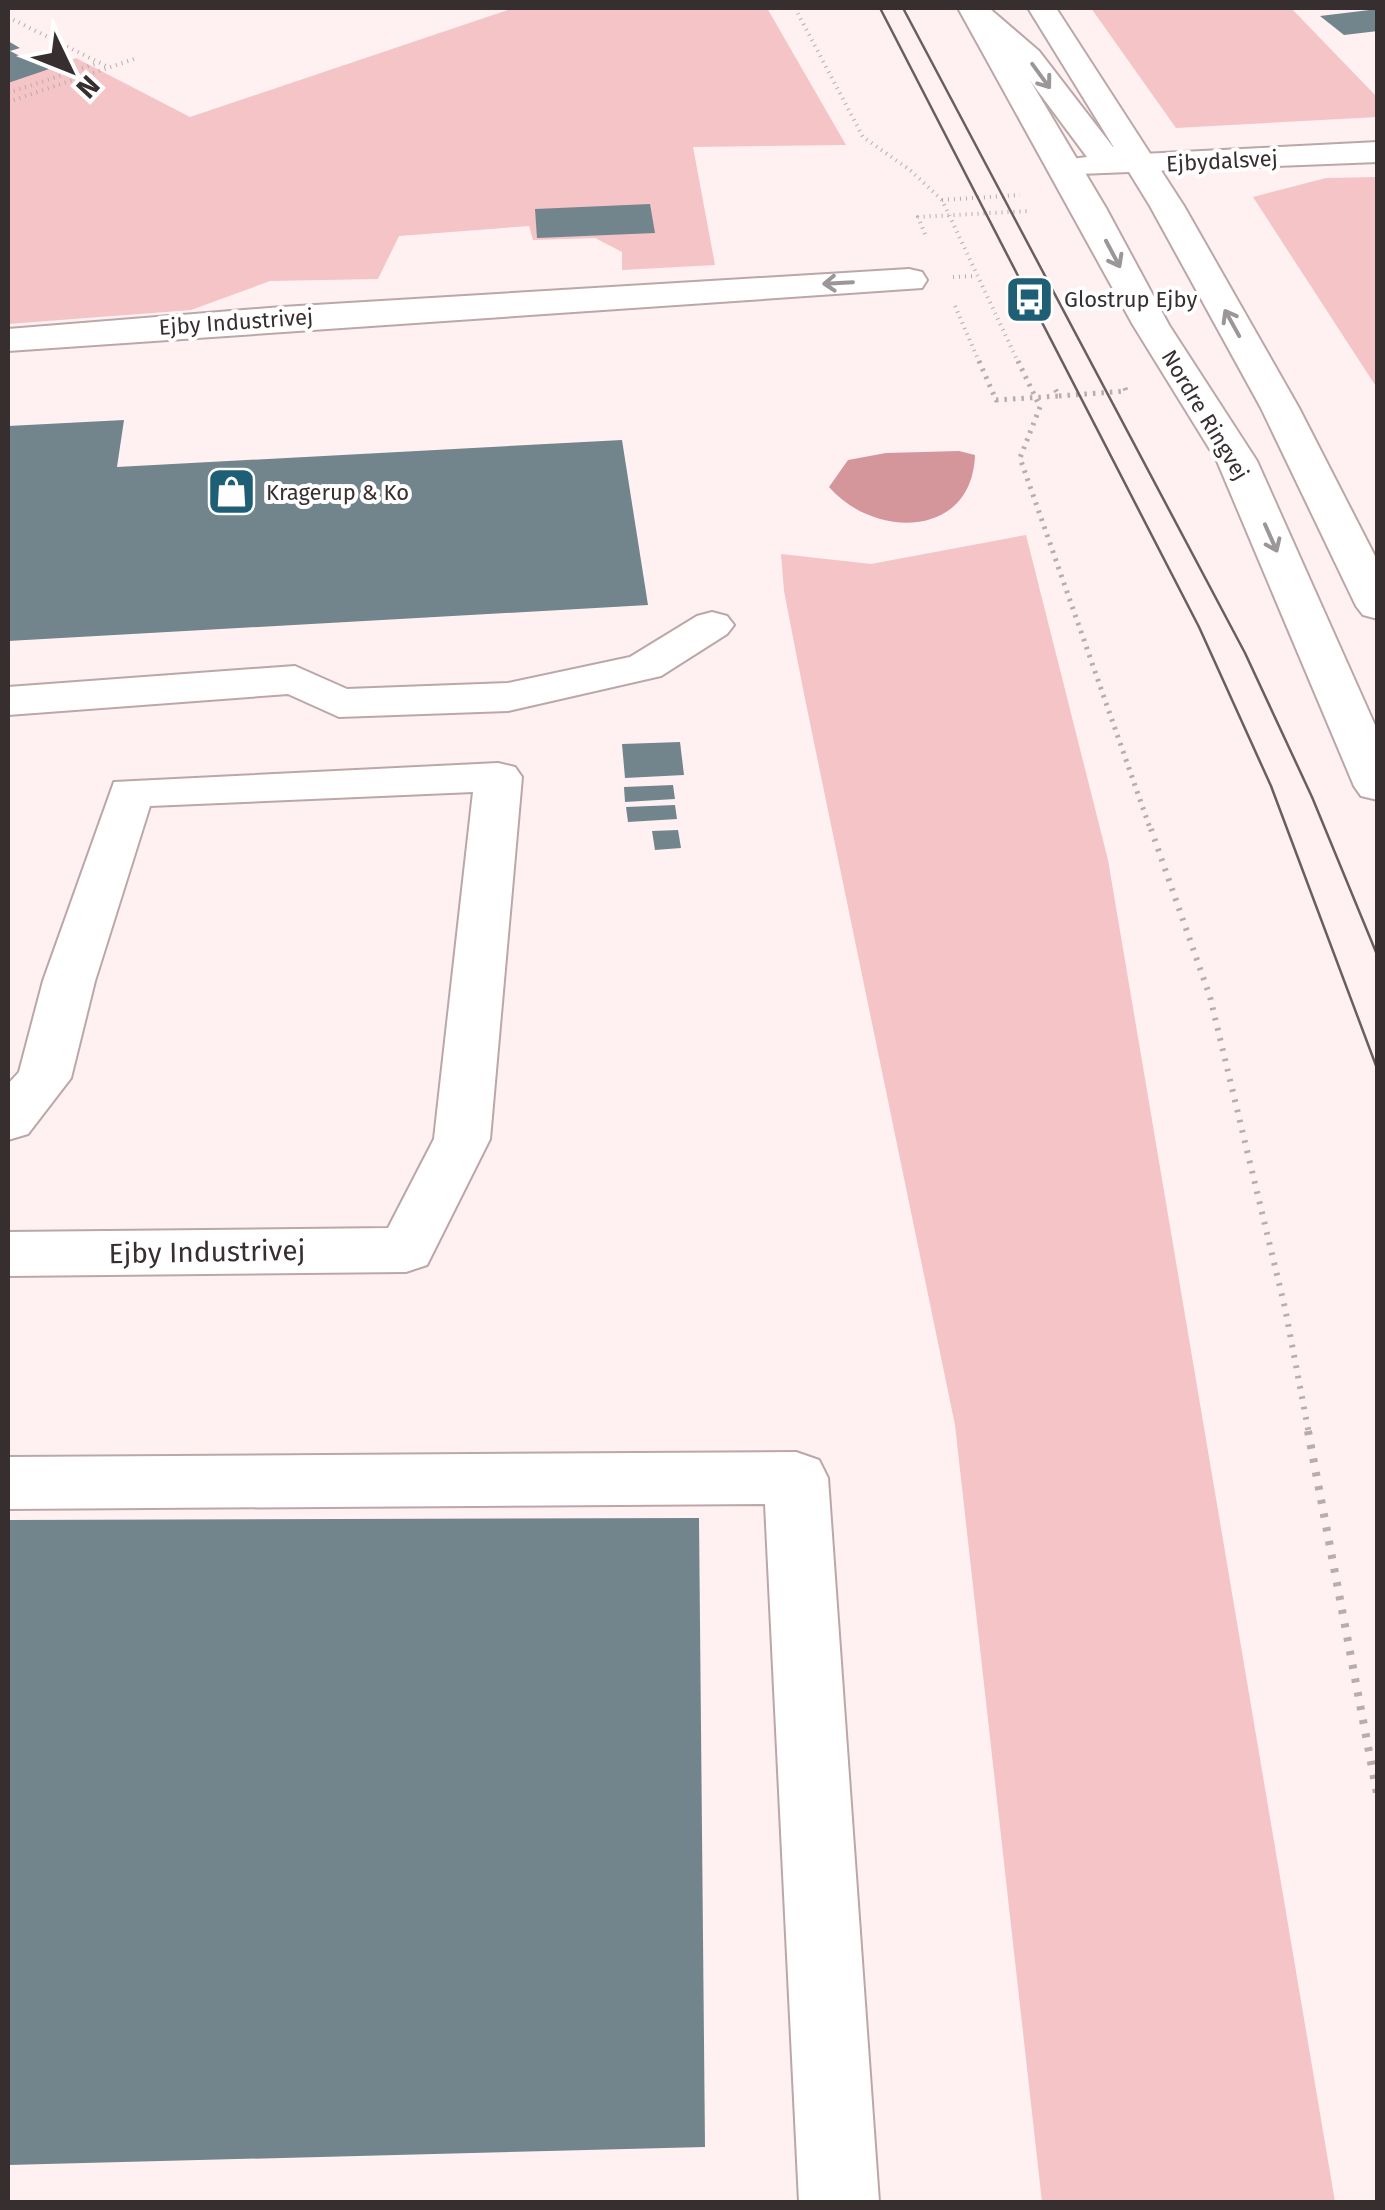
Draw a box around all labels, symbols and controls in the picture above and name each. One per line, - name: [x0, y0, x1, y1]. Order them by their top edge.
- north arrow: [20, 20, 120, 120]
- one-way arrow: [1031, 62, 1052, 89]
- text: N: [70, 69, 106, 105]
- street label: Ejbydalsvej: [1165, 145, 1279, 177]
- one-way arrow: [1104, 238, 1124, 268]
- bus stop icon: Glostrup Ejby: [1003, 273, 1055, 325]
- one-way arrow: [823, 274, 855, 293]
- place label: Glostrup Ejby: [1064, 286, 1197, 313]
- street label: Ejby Industrivej: [158, 303, 314, 341]
- one-way arrow: [1222, 309, 1242, 338]
- street label: Nordre Ringvej: [1156, 345, 1254, 485]
- shop icon: Kragerup & Ko: [205, 466, 257, 518]
- place label: Kragerup & Ko: [266, 479, 409, 506]
- one-way arrow: [1263, 522, 1281, 553]
- street label: Ejby Industrivej: [108, 1234, 306, 1270]

